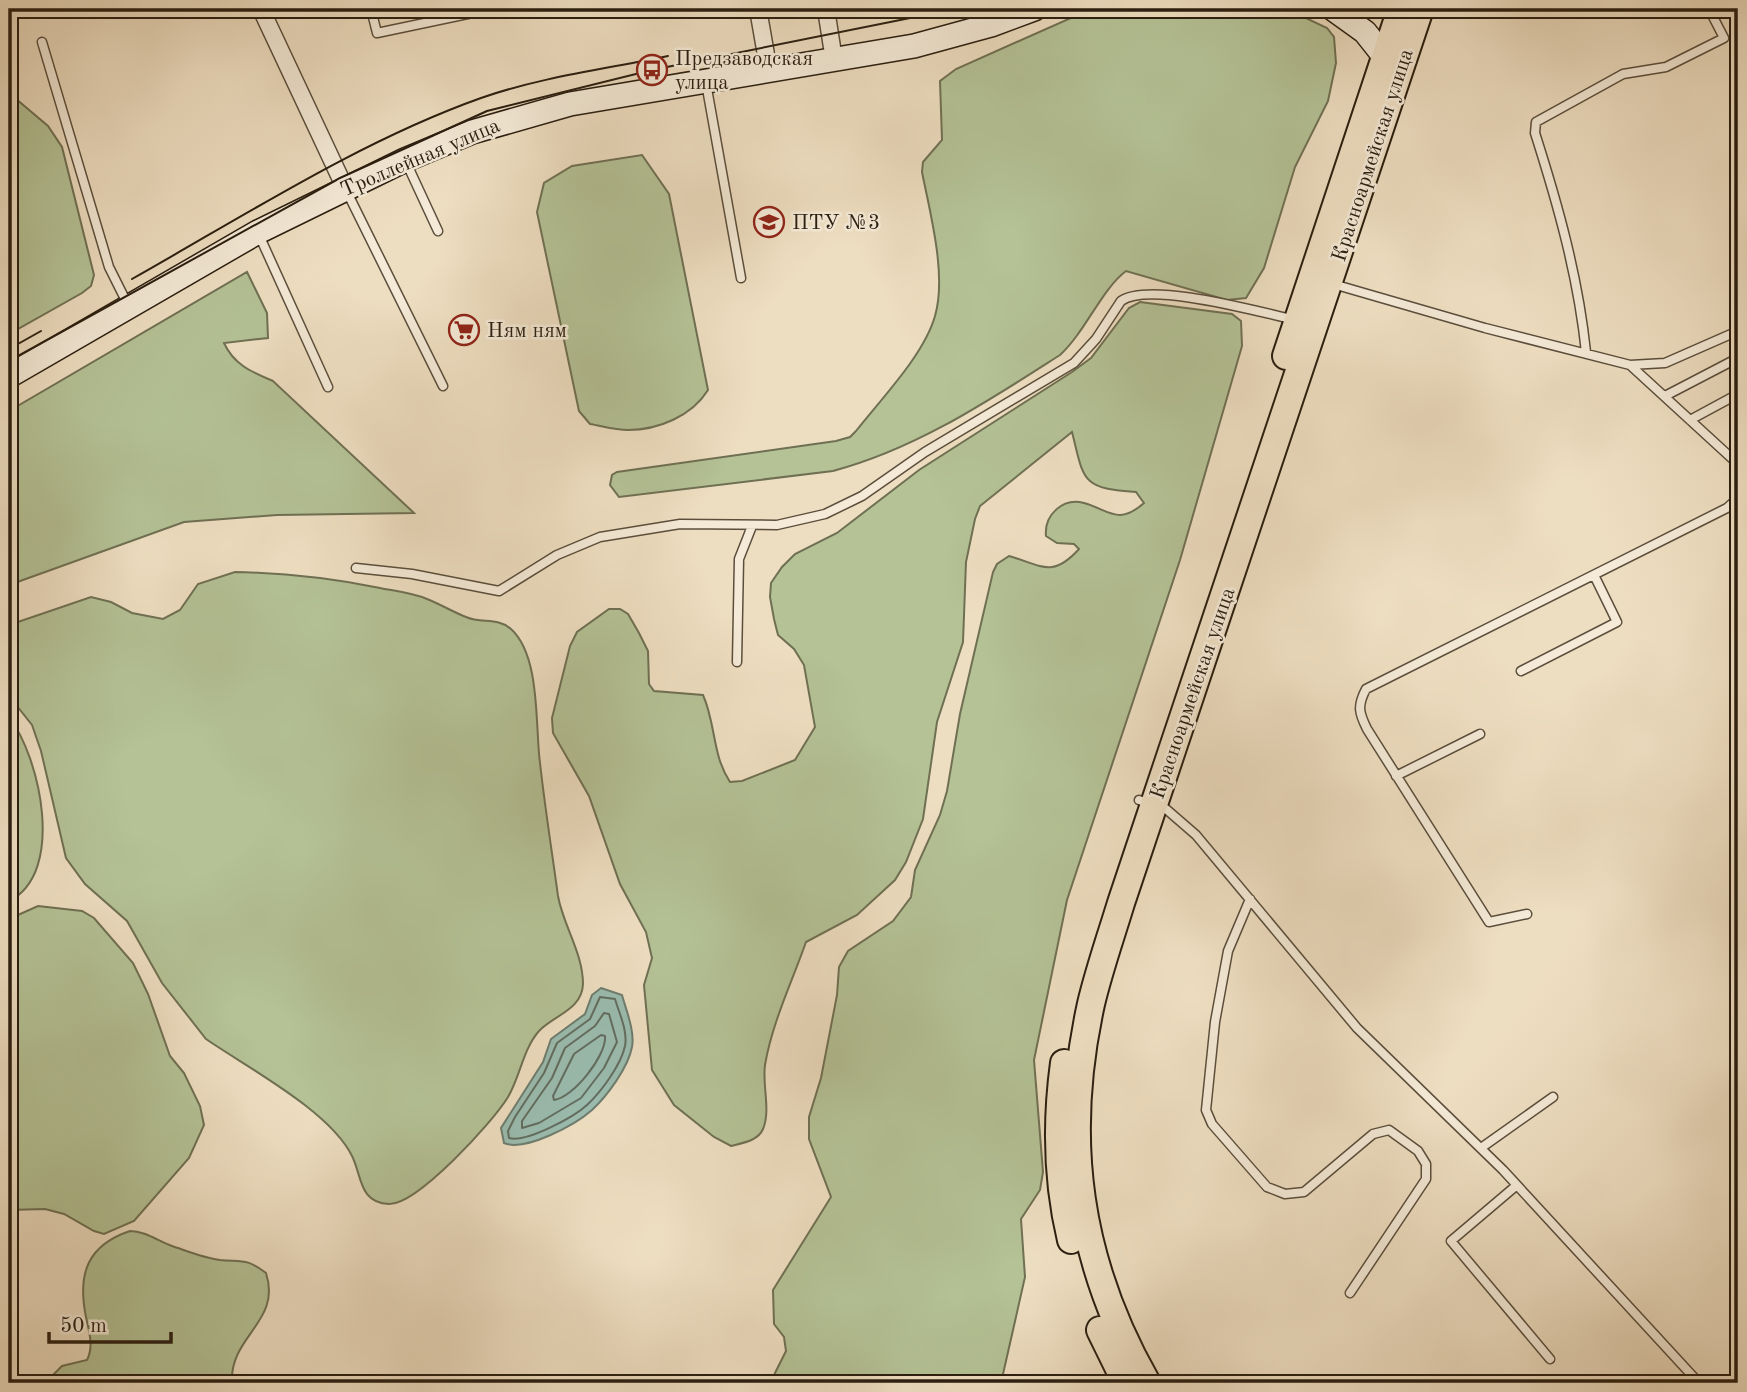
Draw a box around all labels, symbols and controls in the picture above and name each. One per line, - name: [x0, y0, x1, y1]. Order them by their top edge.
- street label: Красноармейская улица: [1329, 46, 1418, 265]
- place label: Предзаводская улица: [675, 49, 813, 94]
- bus stop icon: Предзаводская улица: [635, 53, 669, 87]
- street label: Троллейная улица: [338, 115, 503, 201]
- school or university icon: ПТУ №3: [752, 205, 786, 239]
- place label: ПТУ №3: [792, 213, 880, 234]
- supermarket icon: Ням ням: [447, 313, 481, 347]
- place label: Ням ням: [487, 321, 567, 342]
- street label: Красноармейская улица: [1147, 585, 1240, 802]
- scale bar: [49, 1301, 172, 1345]
- text: 50 m: [60, 1316, 107, 1337]

